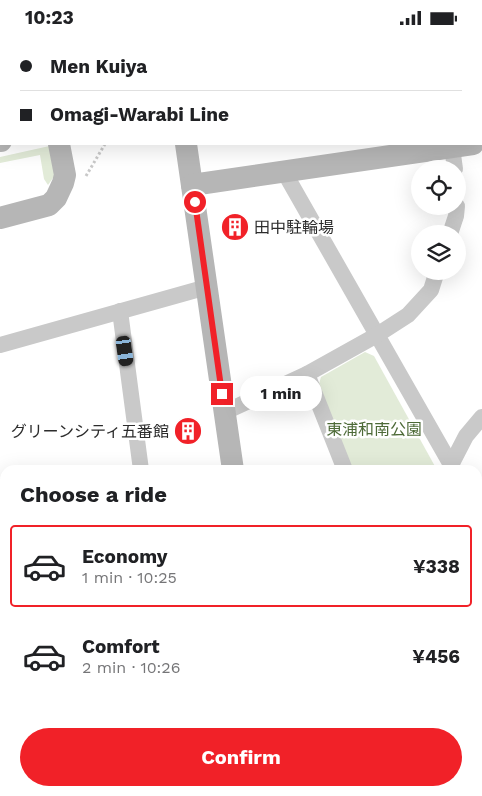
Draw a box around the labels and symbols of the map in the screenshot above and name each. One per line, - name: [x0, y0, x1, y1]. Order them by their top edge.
- route start: [184, 191, 206, 213]
- building icon: 田中駐輪場: [220, 212, 250, 242]
- place label: 田中駐輪場: [254, 218, 334, 237]
- car: [115, 335, 134, 367]
- callout: 1 min: [240, 377, 322, 411]
- route end: [211, 383, 233, 405]
- building icon: グリーンシティ五番館: [173, 416, 203, 446]
- park label: 東浦和南公園: [326, 420, 422, 439]
- place label: グリーンシティ五番館: [11, 422, 169, 441]

